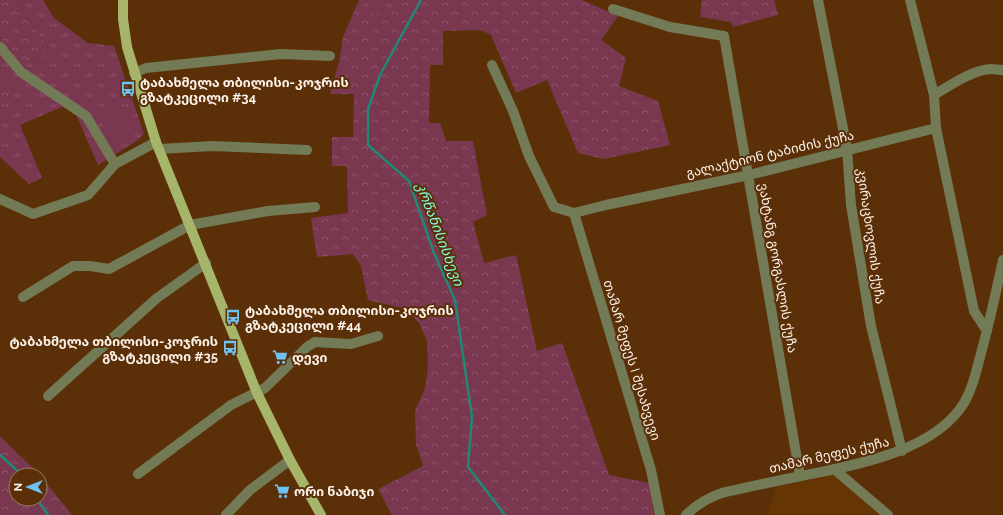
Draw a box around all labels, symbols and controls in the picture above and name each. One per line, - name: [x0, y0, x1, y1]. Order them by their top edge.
- place label: ტაბახმელა თბილისი-კოჯრის გზატკეცილი #34: [140, 75, 349, 106]
- bus stop icon: ტაბახმელა თბილისი-კოჯრის გზატკეცილი #34: [119, 80, 137, 98]
- street label: გალაქტიონ ტაბიძის ქუჩა: [685, 127, 856, 182]
- street label: კვირაცხოვლის ქუჩა: [853, 167, 888, 305]
- water label: კრწანისისხევი: [412, 180, 467, 289]
- street label: ვახტანგ გორგასლის ქუჩა: [755, 182, 800, 354]
- street label: თამარ მეფეს I შესახვევი: [600, 278, 664, 442]
- place label: ტაბახმელა თბილისი-კოჯრის გზატკეცილი #44: [245, 303, 454, 334]
- bus stop icon: ტაბახმელა თბილისი-კოჯრის გზატკეცილი #44: [224, 308, 242, 326]
- place label: ტაბახმელა თბილისი-კოჯრის გზატკეცილი #35: [9, 334, 218, 365]
- bus stop icon: ტაბახმელა თბილისი-კოჯრის გზატკეცილი #35: [221, 339, 239, 357]
- supermarket icon: დევი: [271, 348, 289, 366]
- place label: დევი: [292, 350, 327, 366]
- street label: თამარ მეფეს ქუჩა: [767, 434, 891, 476]
- north arrow: [8, 467, 48, 507]
- supermarket icon: ორი ნაბიჯი: [273, 482, 291, 500]
- text: N: [12, 483, 25, 491]
- place label: ორი ნაბიჯი: [294, 484, 375, 499]

